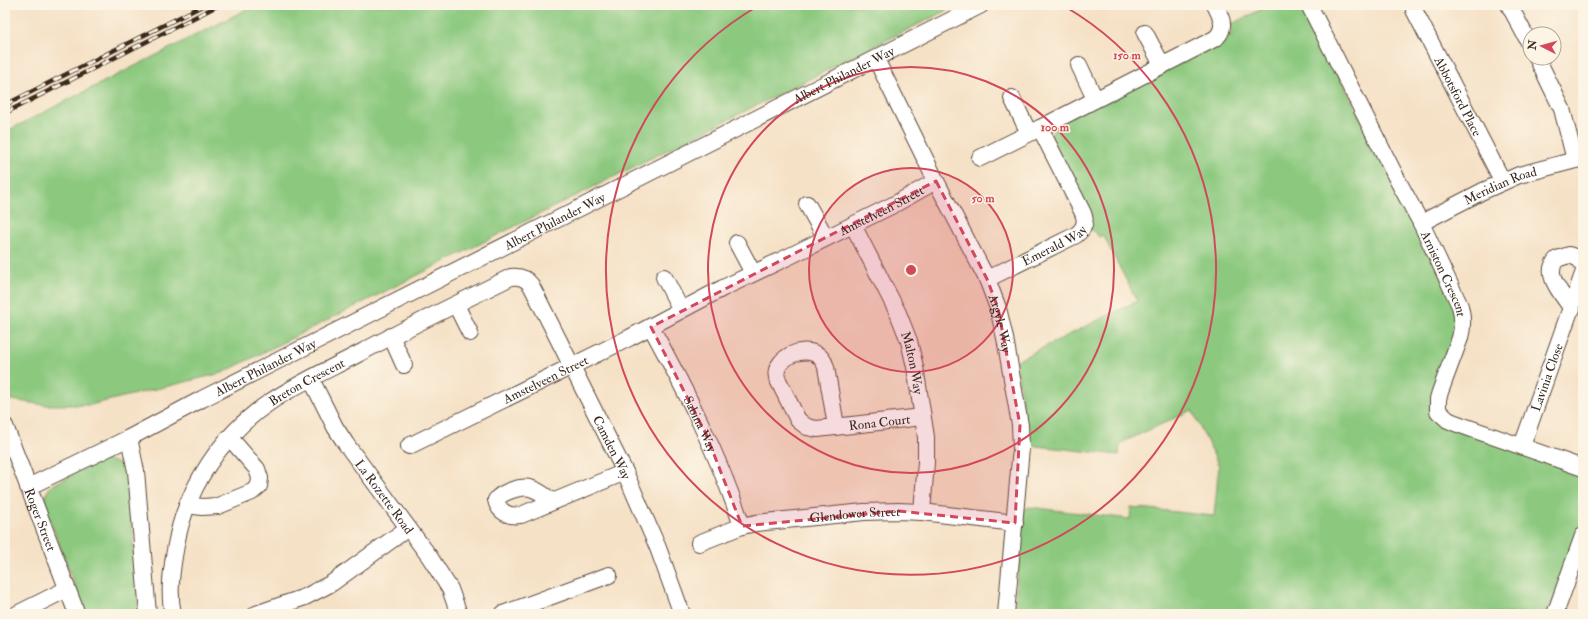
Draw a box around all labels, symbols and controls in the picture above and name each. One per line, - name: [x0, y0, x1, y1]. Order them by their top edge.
- north arrow: [1522, 26, 1562, 66]
- text: N: [1525, 38, 1540, 52]
- street label: Albert Philander Way: [790, 43, 898, 108]
- text: 150 m: [1113, 48, 1141, 63]
- street label: Abbotsford Place: [1430, 53, 1485, 140]
- text: 100 m: [1041, 120, 1070, 135]
- street label: Meridian Road: [1461, 164, 1539, 209]
- street label: Amstelveen Street: [836, 182, 927, 240]
- street label: Albert Philander Way: [501, 189, 609, 254]
- text: 50 m: [971, 191, 995, 206]
- street label: Emerald Way: [1020, 223, 1092, 269]
- street label: Arniston Crescent: [1416, 227, 1469, 318]
- centre of rings: [904, 263, 918, 277]
- street label: Argyle Way: [984, 291, 1014, 354]
- street label: Malton Way: [897, 329, 926, 396]
- street label: Albert Philander Way: [212, 336, 320, 400]
- street label: Lavinia Close: [1528, 341, 1567, 414]
- street label: Amstelveen Street: [500, 352, 591, 408]
- street label: Breton Crescent: [266, 355, 348, 410]
- street label: Sabina Way: [680, 394, 720, 456]
- street label: Rona Court: [848, 411, 911, 434]
- street label: Camden Way: [589, 413, 634, 483]
- street label: La Rozette Road: [351, 457, 417, 538]
- street label: Roger Street: [21, 486, 59, 554]
- street label: Glendower Street: [809, 504, 901, 527]

